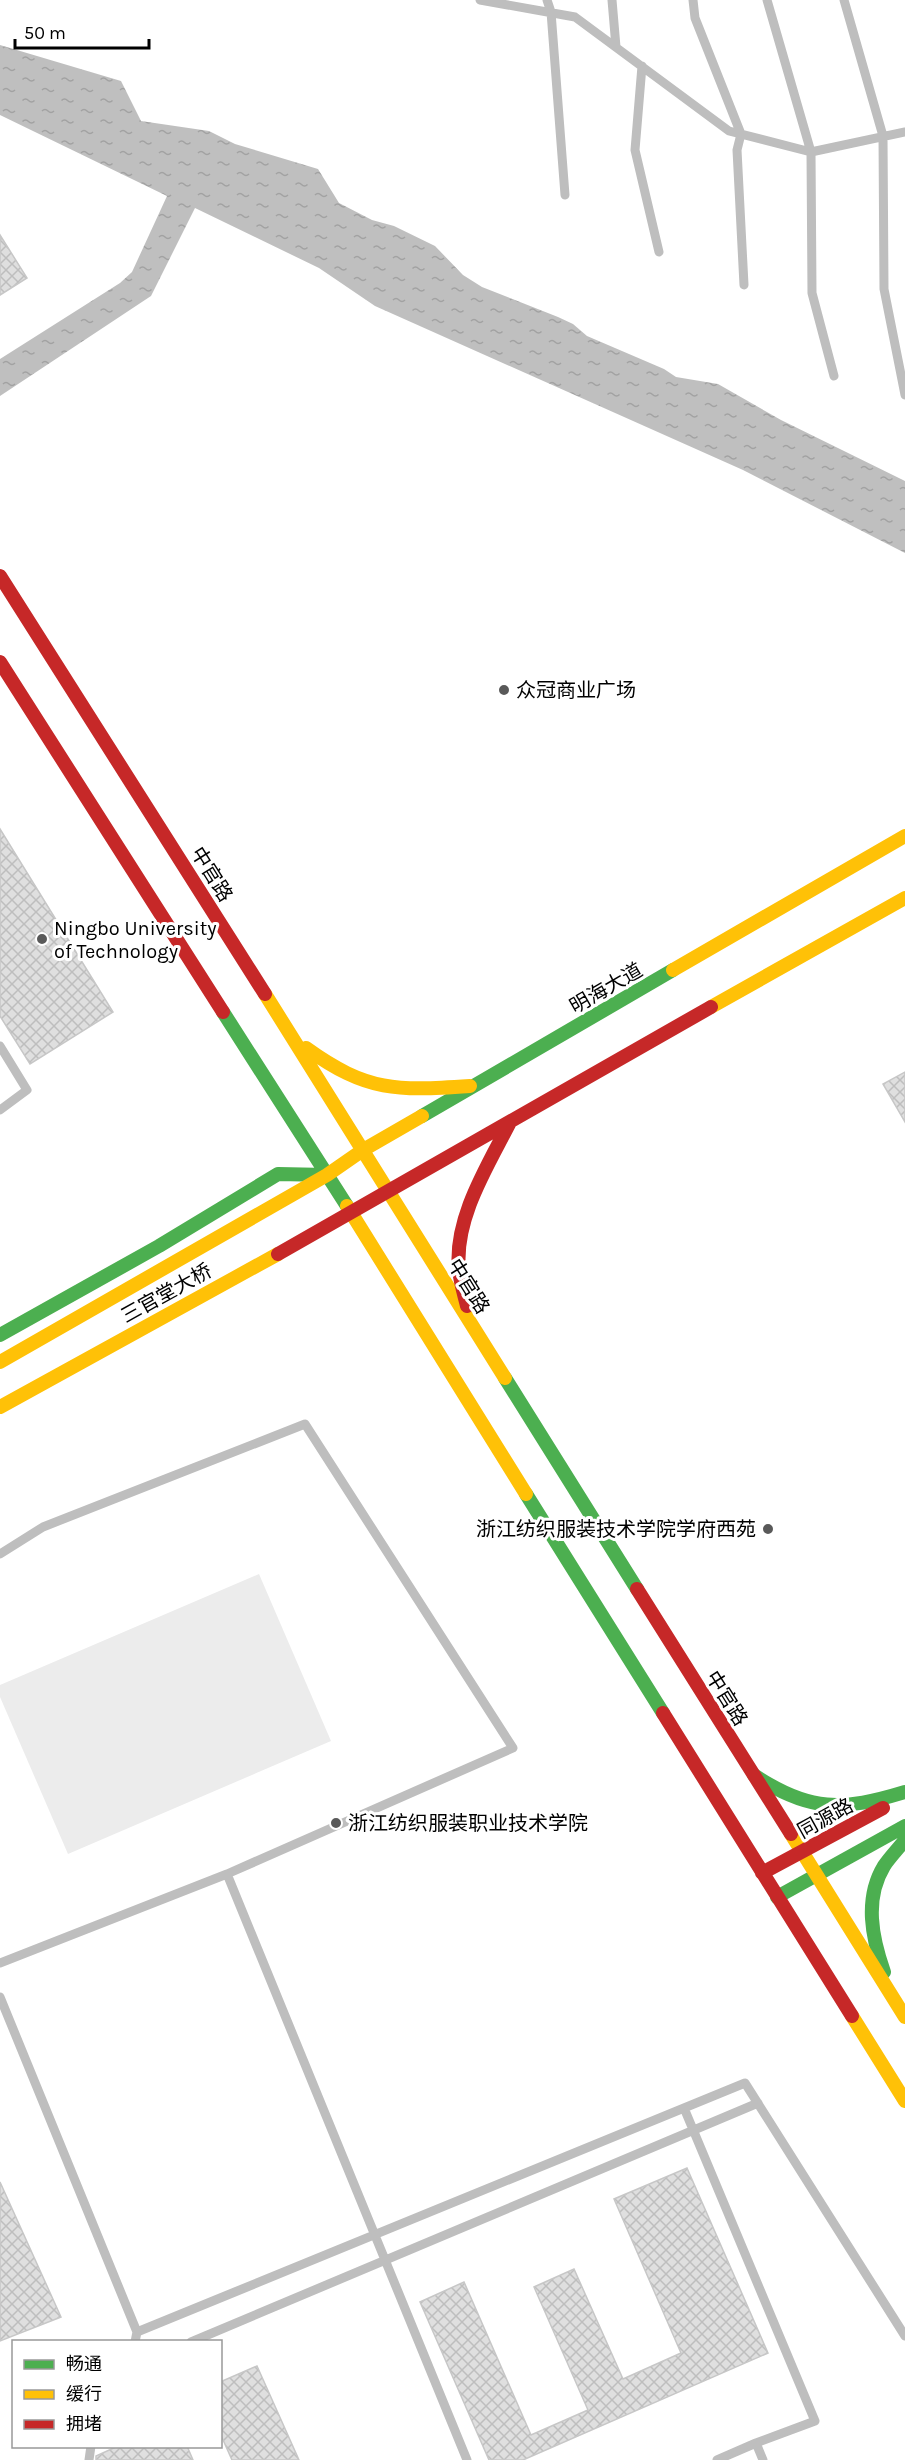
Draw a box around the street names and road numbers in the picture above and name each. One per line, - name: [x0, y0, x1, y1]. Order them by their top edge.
- street label: 中官路: [186, 843, 237, 906]
- street label: 明海大道: [566, 958, 647, 1018]
- street label: 中官路: [443, 1255, 494, 1318]
- street label: 三官堂大桥: [117, 1259, 216, 1328]
- street label: 中官路: [701, 1667, 752, 1730]
- street label: 同源路: [793, 1794, 857, 1843]

